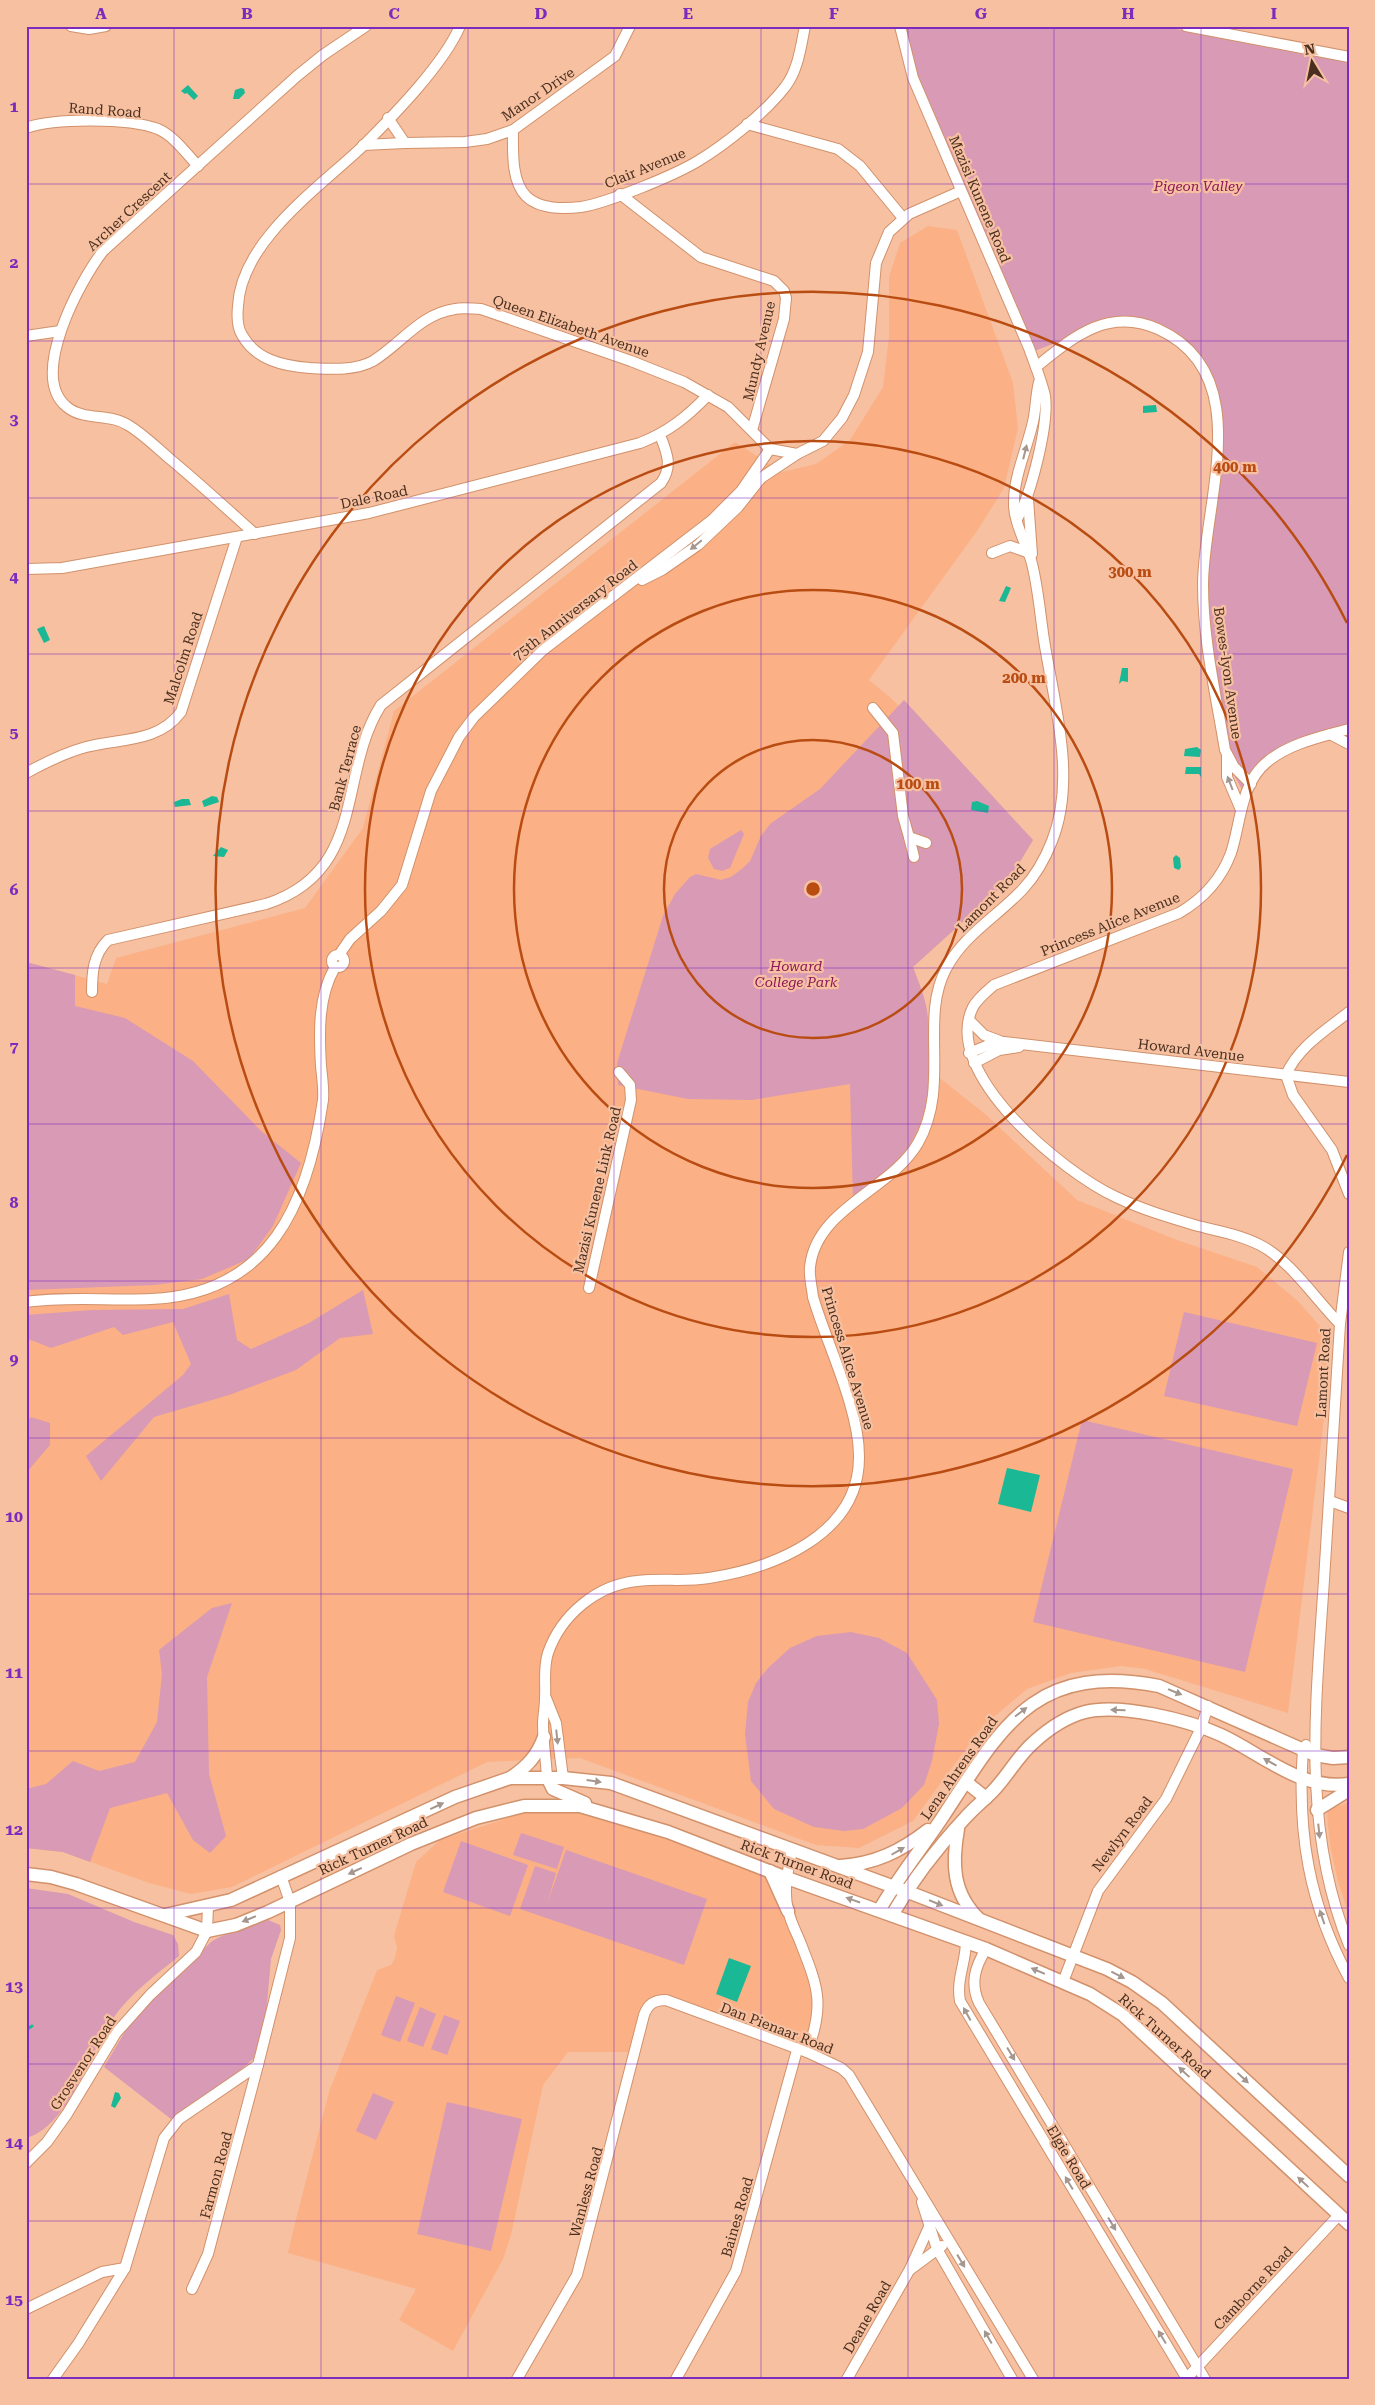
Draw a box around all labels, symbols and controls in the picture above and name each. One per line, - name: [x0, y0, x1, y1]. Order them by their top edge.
- text: A: [95, 4, 107, 23]
- text: B: [241, 4, 253, 23]
- text: C: [388, 4, 400, 23]
- text: D: [535, 4, 548, 23]
- text: E: [683, 4, 693, 23]
- text: F: [829, 4, 839, 23]
- text: G: [975, 4, 988, 23]
- text: H: [1121, 4, 1135, 23]
- text: I: [1271, 4, 1277, 23]
- north arrow: [1288, 38, 1338, 88]
- text: N: [1303, 40, 1317, 58]
- street label: Manor Drive: [499, 64, 578, 124]
- text: 1: [10, 97, 19, 116]
- street label: Rand Road: [68, 99, 142, 121]
- street label: Mazisi Kunene Road: [946, 133, 1014, 265]
- street label: Clair Avenue: [602, 144, 688, 192]
- street label: Archer Crescent: [84, 168, 174, 254]
- park label: Pigeon Valley: [1153, 178, 1243, 194]
- text: 2: [10, 253, 19, 272]
- street label: Queen Elizabeth Avenue: [491, 292, 652, 360]
- street label: Mundy Avenue: [740, 299, 778, 403]
- text: 3: [10, 410, 19, 429]
- one-way arrow: [1021, 445, 1029, 460]
- text: 400 m: [1213, 458, 1257, 476]
- street label: Dale Road: [339, 482, 409, 512]
- one-way arrow: [690, 539, 703, 550]
- street label: 75th Anniversary Road: [510, 556, 640, 664]
- text: 300 m: [1108, 563, 1152, 581]
- text: 4: [10, 567, 19, 586]
- street label: Bowes-lyon Avenue: [1211, 606, 1245, 740]
- street label: Malcolm Road: [160, 610, 206, 706]
- text: 200 m: [1002, 669, 1046, 687]
- text: 5: [10, 723, 19, 742]
- street label: Bank Terrace: [326, 723, 364, 813]
- text: 100 m: [896, 775, 940, 793]
- one-way arrow: [1226, 775, 1234, 790]
- street label: Lamont Road: [954, 861, 1028, 935]
- text: 6: [10, 880, 19, 899]
- centre of rings: [804, 880, 822, 898]
- street label: Princess Alice Avenue: [1038, 889, 1182, 959]
- park label: Howard College Park: [755, 958, 838, 990]
- street label: Howard Avenue: [1137, 1036, 1245, 1065]
- text: 7: [10, 1037, 19, 1056]
- street label: Mazisi Kunene Link Road: [570, 1105, 624, 1275]
- text: 8: [10, 1193, 19, 1212]
- street label: Princess Alice Avenue: [819, 1285, 877, 1432]
- street label: Lamont Road: [1313, 1328, 1333, 1418]
- text: 9: [10, 1350, 19, 1369]
- text: 10: [5, 1507, 23, 1526]
- text: 11: [5, 1663, 23, 1682]
- one-way arrow: [1168, 1689, 1182, 1697]
- one-way arrow: [1109, 1706, 1125, 1714]
- one-way arrow: [1014, 1707, 1028, 1717]
- street label: Lena Ahrens Road: [917, 1713, 1001, 1823]
- one-way arrow: [554, 1729, 562, 1745]
- one-way arrow: [1263, 1758, 1277, 1766]
- one-way arrow: [586, 1777, 602, 1785]
- street label: Newlyn Road: [1089, 1793, 1155, 1875]
- one-way arrow: [430, 1801, 444, 1809]
- street label: Rick Turner Road: [316, 1814, 430, 1878]
- text: 12: [5, 1820, 23, 1839]
- one-way arrow: [1315, 1823, 1323, 1839]
- street label: Rick Turner Road: [739, 1836, 855, 1892]
- one-way arrow: [892, 1846, 905, 1855]
- one-way arrow: [348, 1867, 362, 1875]
- one-way arrow: [845, 1896, 860, 1904]
- one-way arrow: [929, 1899, 944, 1907]
- one-way arrow: [1318, 1910, 1325, 1925]
- one-way arrow: [242, 1916, 256, 1924]
- one-way arrow: [1031, 1966, 1045, 1974]
- one-way arrow: [1111, 1971, 1125, 1979]
- text: 13: [5, 1977, 23, 1996]
- street label: Rick Turner Road: [1116, 1990, 1214, 2082]
- street label: Dan Pienaar Road: [718, 1999, 836, 2057]
- one-way arrow: [962, 2007, 971, 2020]
- street label: Grosvenor Road: [47, 2013, 119, 2113]
- one-way arrow: [1006, 2048, 1015, 2061]
- one-way arrow: [1179, 2066, 1191, 2078]
- one-way arrow: [1236, 2072, 1248, 2084]
- street label: Elgie Road: [1044, 2122, 1094, 2192]
- street label: Farmon Road: [197, 2130, 235, 2220]
- text: 14: [5, 2133, 23, 2152]
- street label: Wanless Road: [566, 2145, 606, 2239]
- street label: Baines Road: [718, 2175, 756, 2259]
- one-way arrow: [1064, 2176, 1073, 2189]
- one-way arrow: [1298, 2176, 1310, 2188]
- one-way arrow: [1108, 2217, 1117, 2230]
- street label: Camborne Road: [1210, 2243, 1296, 2333]
- one-way arrow: [957, 2255, 966, 2268]
- street label: Deane Road: [840, 2278, 894, 2356]
- text: 15: [5, 2290, 23, 2309]
- one-way arrow: [983, 2330, 992, 2343]
- one-way arrow: [1157, 2330, 1166, 2343]

